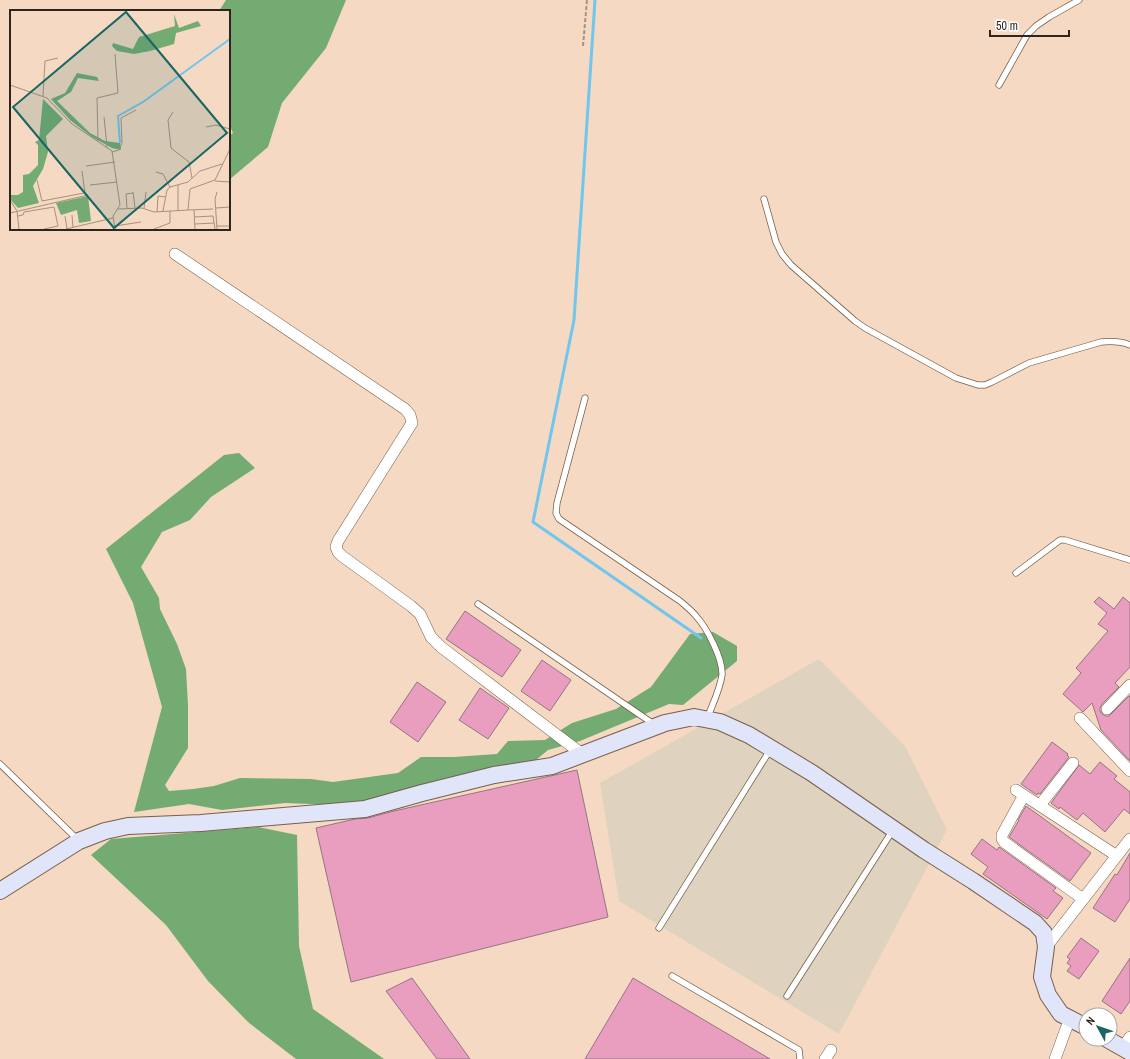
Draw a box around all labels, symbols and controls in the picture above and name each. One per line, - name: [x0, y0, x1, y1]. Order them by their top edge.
- inset map: [10, 10, 230, 230]
- scale bar: [990, 12, 1069, 38]
- text: 50 m: [996, 18, 1018, 34]
- north arrow: [1078, 1007, 1118, 1047]
- text: N: [1083, 1014, 1098, 1028]

